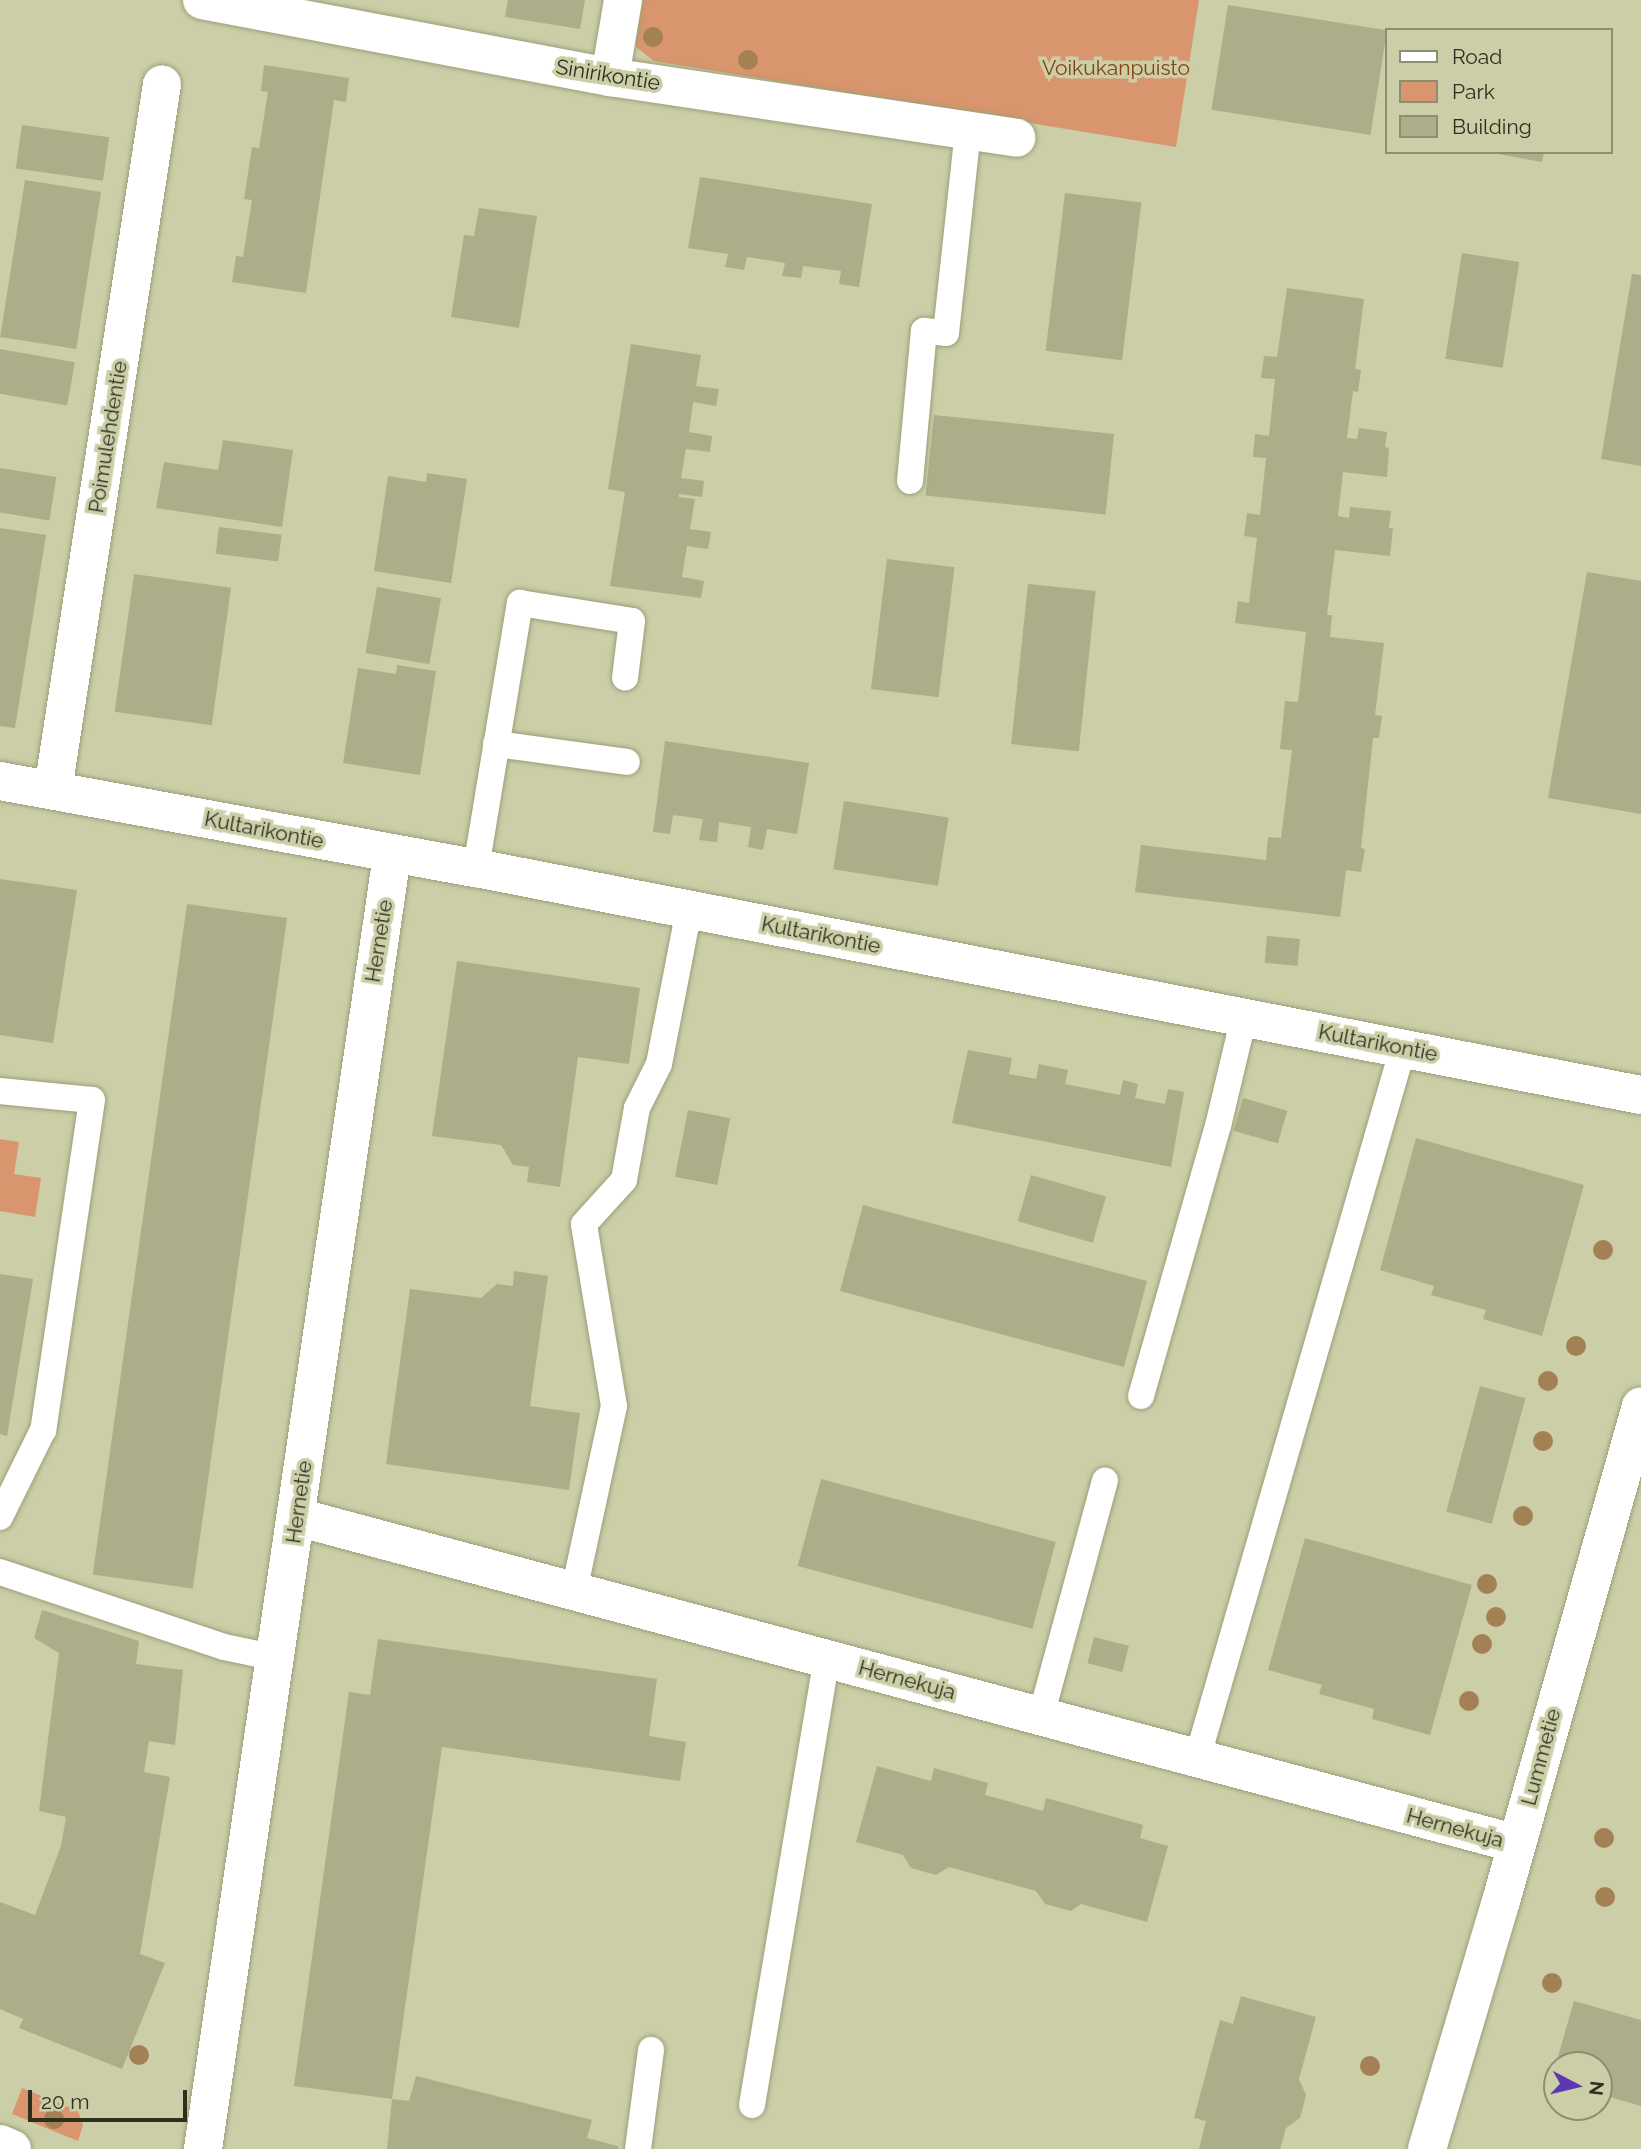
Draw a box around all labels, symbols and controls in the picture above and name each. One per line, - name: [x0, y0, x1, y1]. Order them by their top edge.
- legend: [1386, 28, 1613, 154]
- text: Road: [1452, 44, 1502, 69]
- street label: Sinirikontie: [554, 54, 662, 96]
- park label: Voikukanpuisto: [1042, 55, 1190, 81]
- text: Park: [1452, 79, 1495, 104]
- text: Building: [1452, 114, 1532, 139]
- street label: Poimulehdentie: [84, 359, 132, 515]
- street label: Kultarikontie: [202, 806, 326, 854]
- street label: Hernetie: [360, 898, 398, 984]
- street label: Kultarikontie: [759, 911, 883, 959]
- street label: Kultarikontie: [1316, 1019, 1440, 1067]
- street label: Hernetie: [281, 1459, 317, 1545]
- street label: Hernekuja: [856, 1655, 958, 1705]
- street label: Lummetie: [1516, 1706, 1566, 1808]
- street label: Hernekuja: [1404, 1803, 1506, 1853]
- north arrow: [1543, 2051, 1613, 2121]
- scale bar: [32, 2076, 191, 2120]
- text: N: [1585, 2080, 1609, 2097]
- text: 20 m: [41, 2089, 89, 2114]

